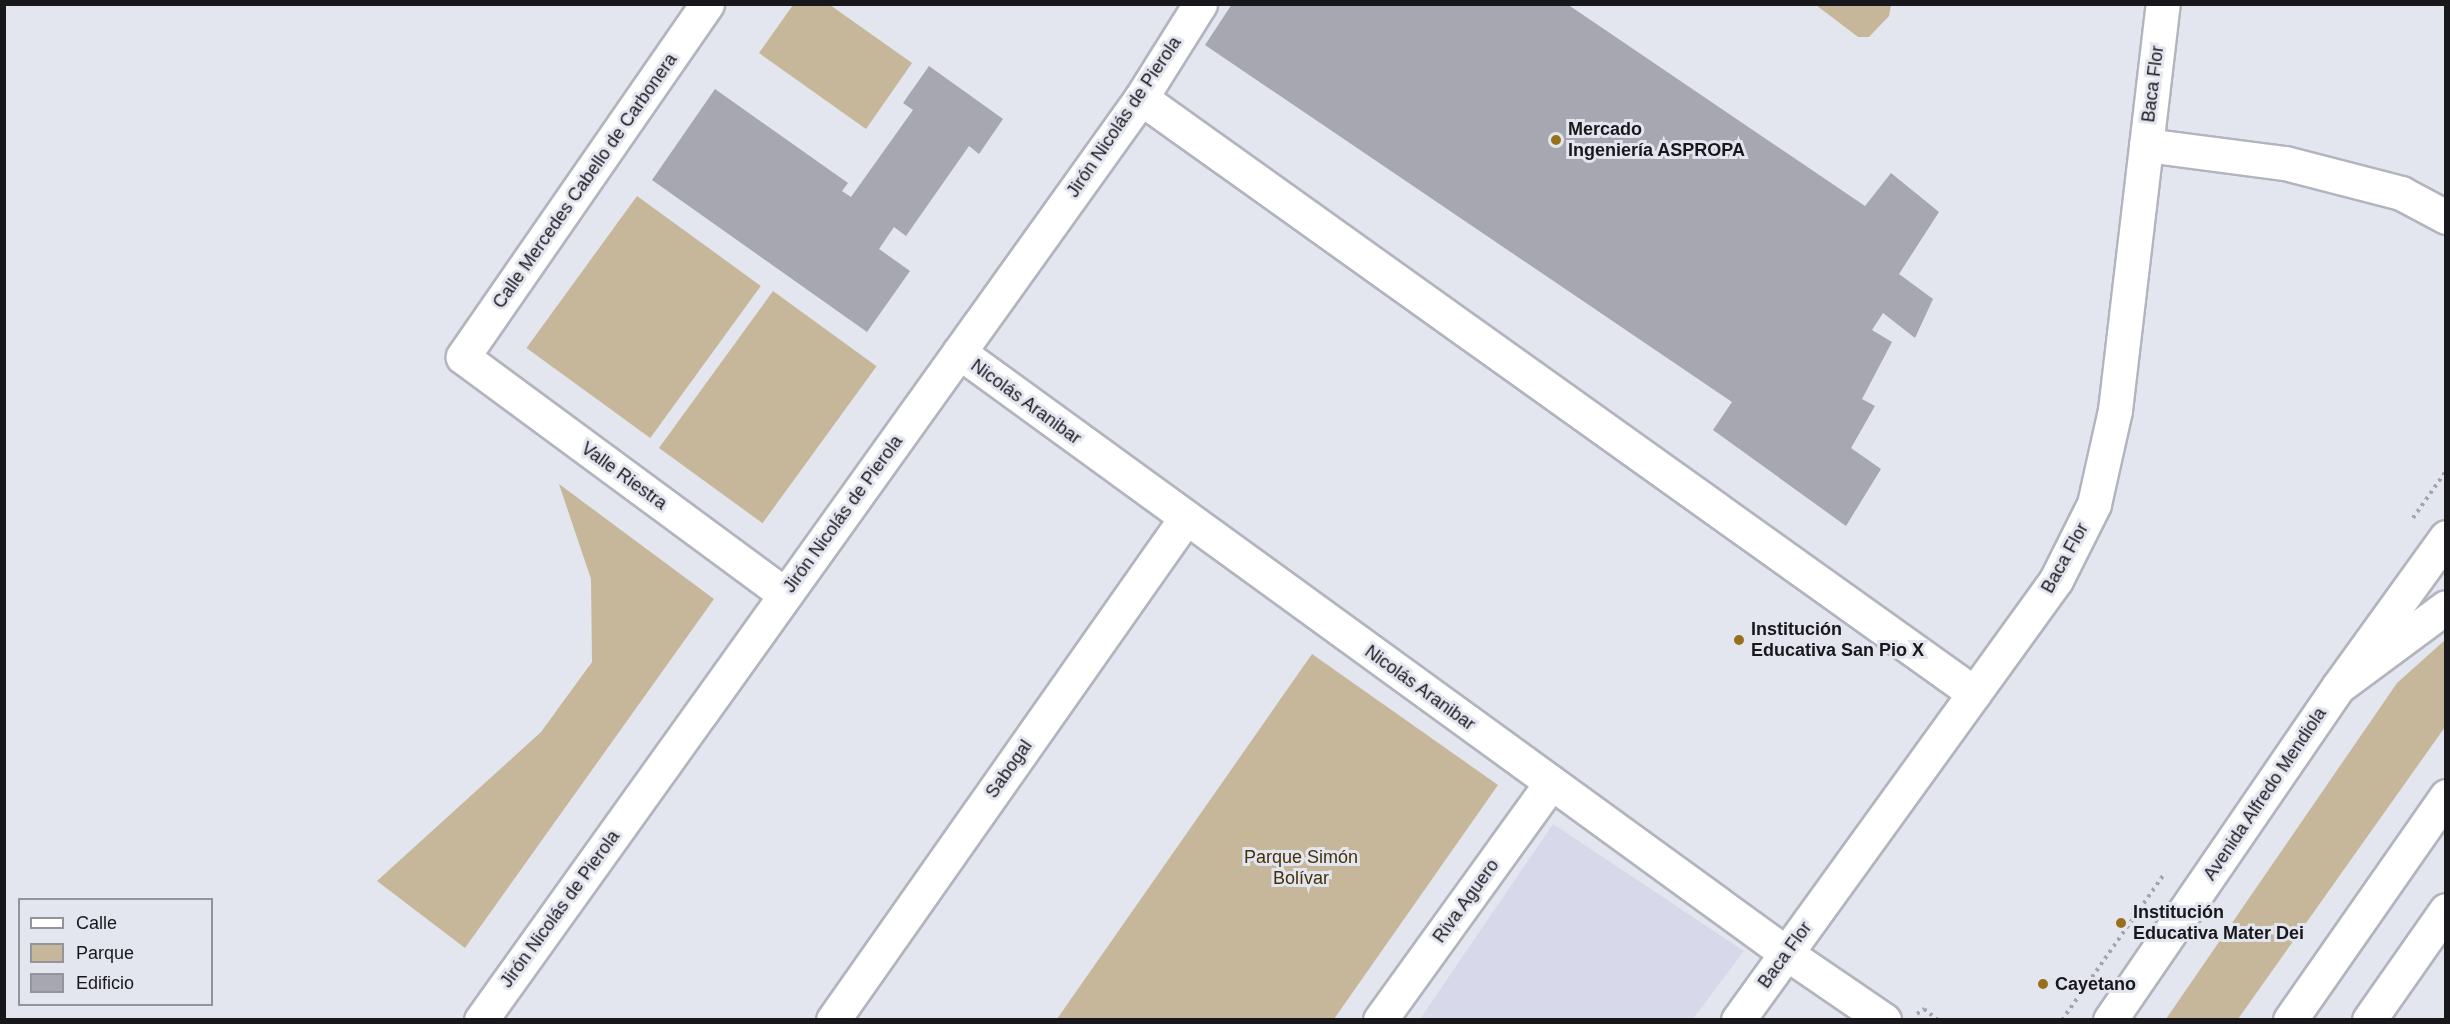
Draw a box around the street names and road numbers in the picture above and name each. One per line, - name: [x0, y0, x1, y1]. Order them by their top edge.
- street label: Jirón Nicolás de Pierola: [1062, 33, 1186, 201]
- street label: Baca Flor: [2138, 44, 2168, 124]
- street label: Calle Mercedes Cabello de Carbonera: [488, 49, 682, 313]
- street label: Nicolás Aranibar: [966, 354, 1086, 450]
- street label: Jirón Nicolás de Pierola: [779, 431, 907, 597]
- street label: Valle Riestra: [577, 438, 671, 514]
- street label: Baca Flor: [2037, 519, 2093, 597]
- street label: Nicolás Aranibar: [1360, 640, 1480, 736]
- street label: Avenida Alfredo Mendiola: [2199, 703, 2331, 885]
- street label: Sabogal: [981, 736, 1037, 802]
- street label: Jirón Nicolás de Pierola: [496, 826, 624, 992]
- street label: Riva Aguero: [1428, 855, 1504, 947]
- street label: Baca Flor: [1754, 917, 1816, 993]

